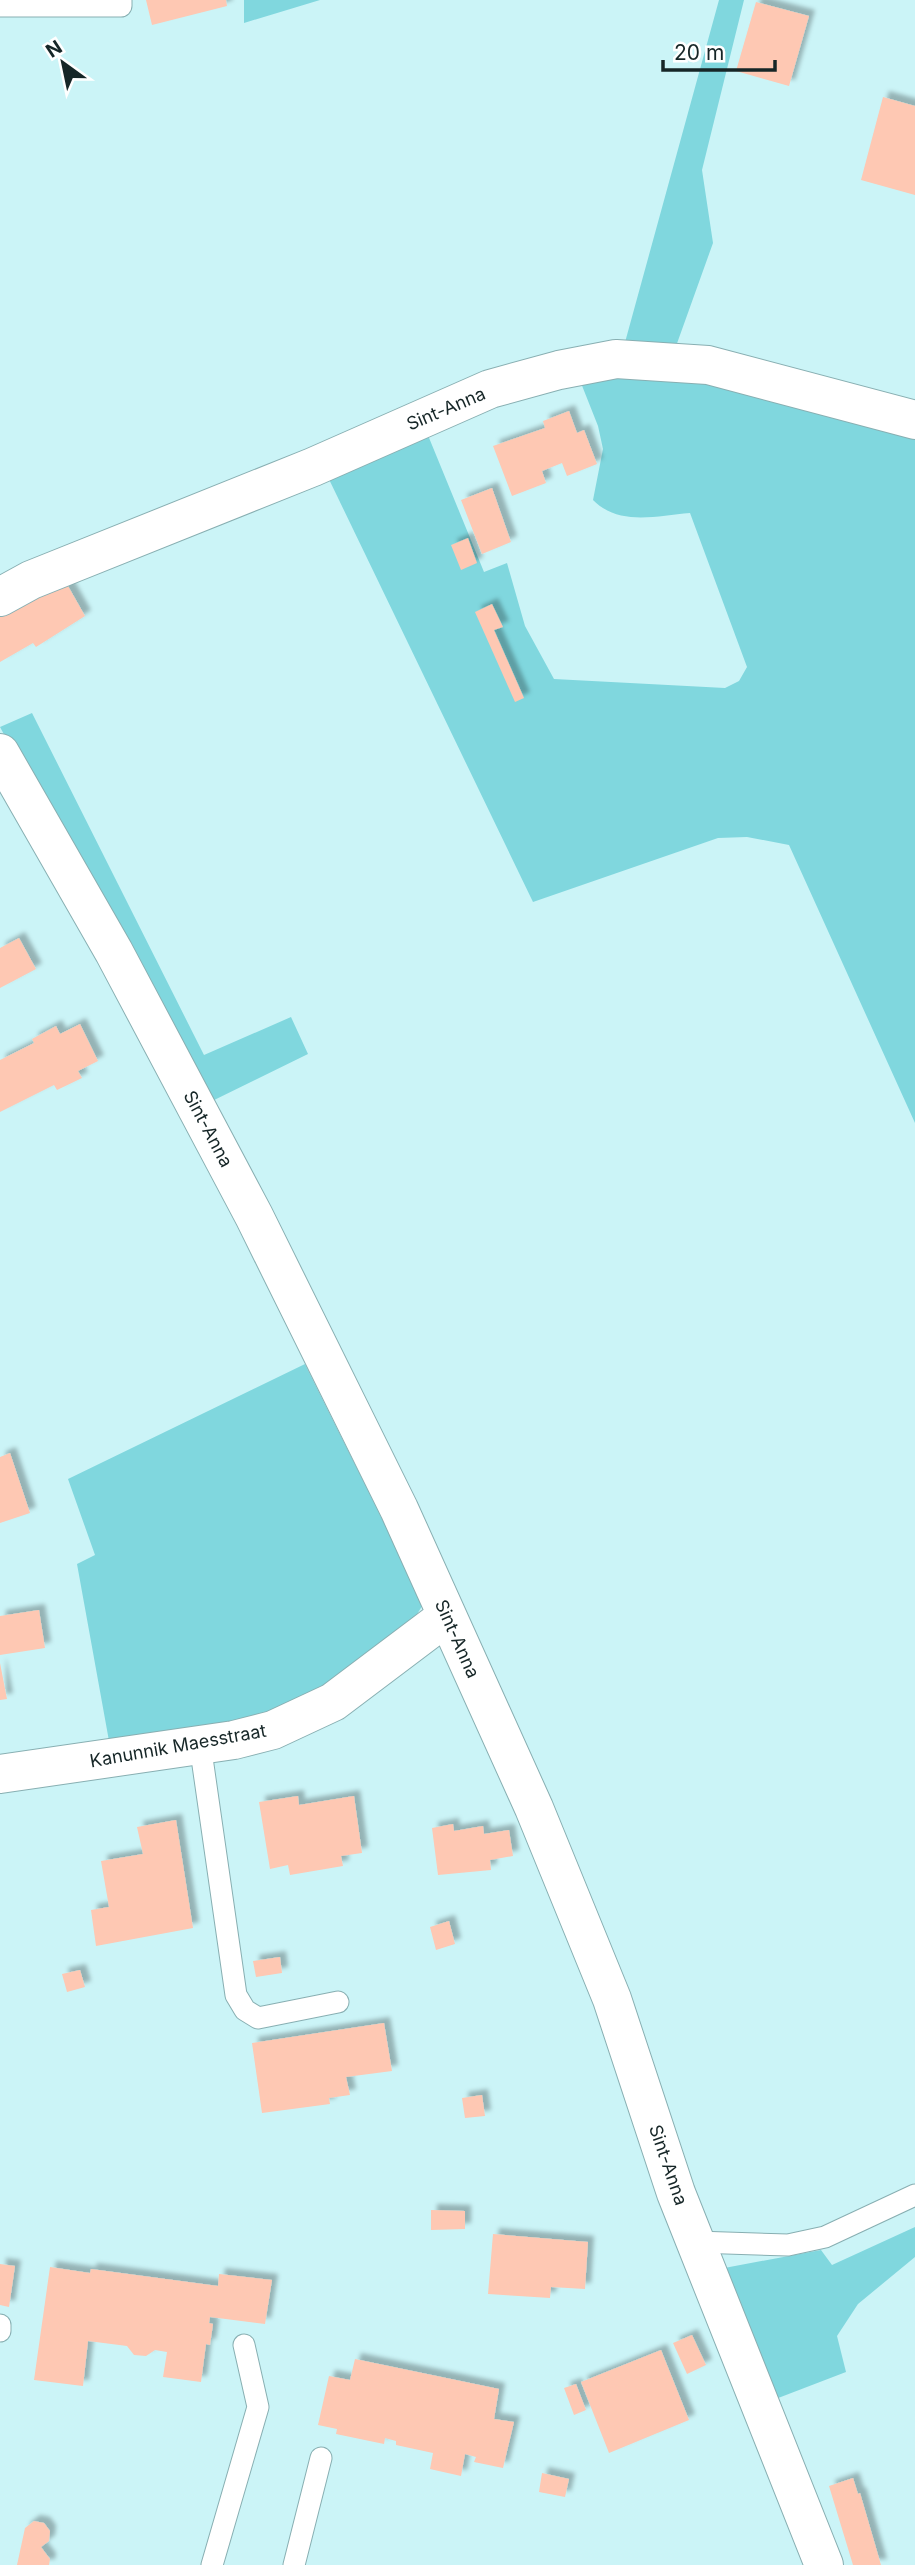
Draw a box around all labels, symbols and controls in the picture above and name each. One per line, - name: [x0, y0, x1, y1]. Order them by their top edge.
- north arrow: [28, 28, 98, 98]
- scale bar: [663, 28, 775, 72]
- text: N: [42, 36, 66, 63]
- text: 20 m: [674, 40, 724, 65]
- street label: Sint-Anna: [403, 383, 488, 435]
- street label: Sint-Anna: [180, 1087, 237, 1171]
- street label: Sint-Anna: [431, 1596, 484, 1681]
- street label: Kanunnik Maesstraat: [88, 1720, 268, 1771]
- street label: Sint-Anna: [645, 2122, 692, 2208]

